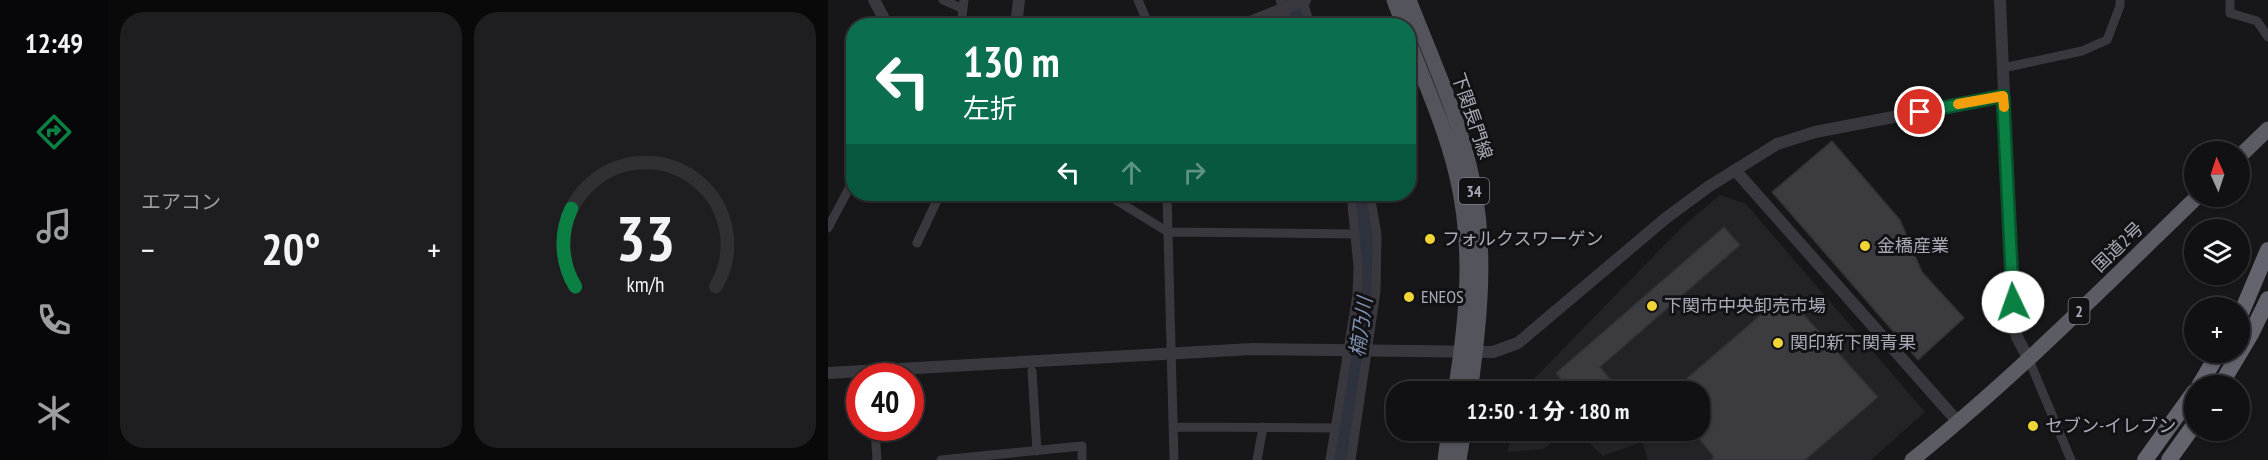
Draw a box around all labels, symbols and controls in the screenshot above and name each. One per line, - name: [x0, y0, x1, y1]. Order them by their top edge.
- text: 12:49: [25, 26, 83, 60]
- text: 130 m: [963, 34, 1060, 89]
- icon: left: [864, 42, 942, 120]
- street label: 下関長門線: [1447, 70, 1498, 162]
- pin: [1894, 86, 1945, 137]
- text: 左折: [963, 91, 1017, 125]
- icon: arrive: [1903, 95, 1936, 128]
- icon: directions: [33, 111, 75, 153]
- north arrow: [2184, 141, 2250, 207]
- map controls: [2184, 141, 2250, 441]
- icon: left: [1052, 156, 1085, 189]
- icon: ahead: [1115, 156, 1148, 189]
- icon: right: [1178, 156, 1211, 189]
- road number: 34: [1459, 178, 1489, 204]
- text: エアコン: [141, 189, 221, 215]
- text: 33: [615, 197, 675, 278]
- icon: music: [33, 205, 75, 247]
- street label: 国道2号: [2087, 217, 2148, 276]
- text: 20°: [261, 219, 321, 277]
- button: layers: [2184, 219, 2250, 285]
- place label: フォルクスワーゲン: [1442, 227, 1603, 250]
- text: −: [141, 228, 155, 271]
- text: +: [427, 228, 441, 271]
- marker: フォルクスワーゲン: [1423, 232, 1437, 246]
- place label: 金橋産業: [1877, 234, 1949, 257]
- marker: 金橋産業: [1858, 239, 1872, 253]
- text: km/h: [626, 270, 664, 298]
- position arrow: [1981, 270, 2045, 334]
- place label: ENEOS: [1421, 285, 1464, 308]
- marker: ENEOS: [1402, 290, 1416, 304]
- water label: 楠乃川: [1344, 294, 1378, 359]
- place label: 下関市中央卸売市場: [1664, 294, 1826, 317]
- button: +: [2184, 297, 2250, 363]
- road number: 2: [2068, 298, 2090, 324]
- icon: phone: [33, 299, 75, 341]
- marker: 下関市中央卸売市場: [1645, 299, 1659, 313]
- place label: 関印新下関青果: [1790, 331, 1916, 354]
- marker: 関印新下関青果: [1771, 336, 1785, 350]
- speed limit sign: 40: [846, 363, 924, 441]
- button: −: [2184, 375, 2250, 441]
- icon: climate: [33, 392, 75, 434]
- text: 12:50 · 1 分 · 180 m: [1467, 397, 1629, 425]
- place label: セブン-イレブン: [2045, 414, 2176, 437]
- marker: セブン-イレブン: [2026, 419, 2040, 433]

